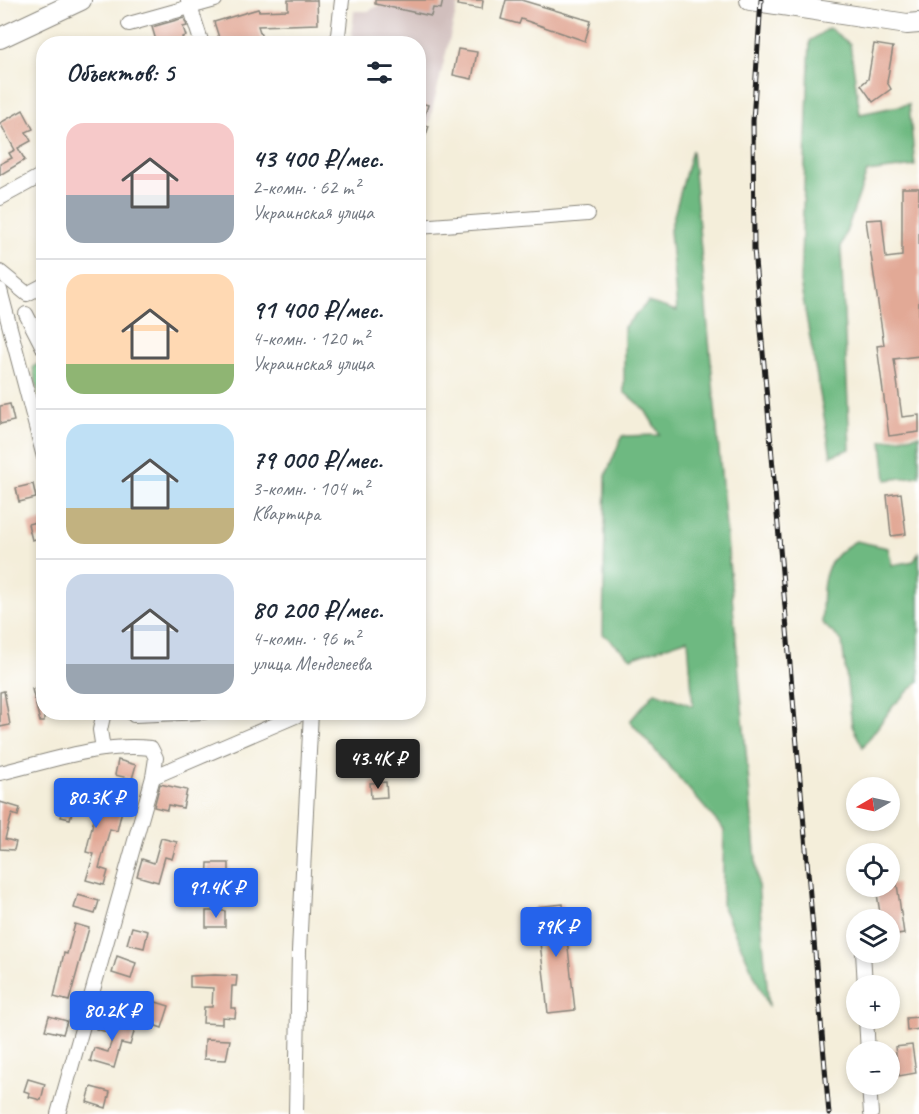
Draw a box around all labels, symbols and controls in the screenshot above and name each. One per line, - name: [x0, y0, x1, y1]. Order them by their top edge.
- text: Объектов: 5: [66, 56, 174, 89]
- icon: filters: [363, 56, 396, 89]
- text: 43 400 ₽/мес.: [252, 142, 383, 175]
- icon: home: [114, 147, 186, 219]
- text: 2-комн. · 62 m²: [252, 175, 360, 200]
- text: Украинская улица: [252, 200, 374, 225]
- text: 91 400 ₽/мес.: [252, 293, 383, 326]
- icon: home: [114, 298, 186, 370]
- text: 4-комн. · 120 m²: [252, 326, 369, 351]
- text: Украинская улица: [252, 351, 374, 376]
- text: 79 000 ₽/мес.: [252, 443, 383, 476]
- icon: home: [114, 448, 186, 520]
- text: 3-комн. · 104 m²: [252, 476, 369, 501]
- text: Квартира: [252, 501, 320, 526]
- text: 80 200 ₽/мес.: [252, 593, 383, 626]
- icon: home: [114, 598, 186, 670]
- text: 4-комн. · 96 m²: [252, 626, 360, 651]
- text: улица Менделеева: [252, 651, 371, 676]
- pin: 43.4K ₽: [323, 739, 433, 790]
- text: 43.4K ₽: [350, 746, 406, 771]
- north arrow: [846, 777, 900, 831]
- map controls: [846, 777, 900, 1095]
- pin: 80.3K ₽: [41, 778, 151, 829]
- text: 80.3K ₽: [68, 785, 124, 810]
- button: locate: [846, 843, 900, 897]
- pin: 91.4K ₽: [161, 868, 271, 919]
- text: 91.4K ₽: [188, 875, 244, 900]
- pin: 79K ₽: [514, 907, 598, 958]
- button: layers: [846, 909, 900, 963]
- text: 79K ₽: [534, 914, 578, 939]
- button: +: [846, 975, 900, 1029]
- pin: 80.2K ₽: [57, 991, 167, 1042]
- text: 80.2K ₽: [84, 998, 140, 1023]
- button: −: [846, 1041, 900, 1095]

